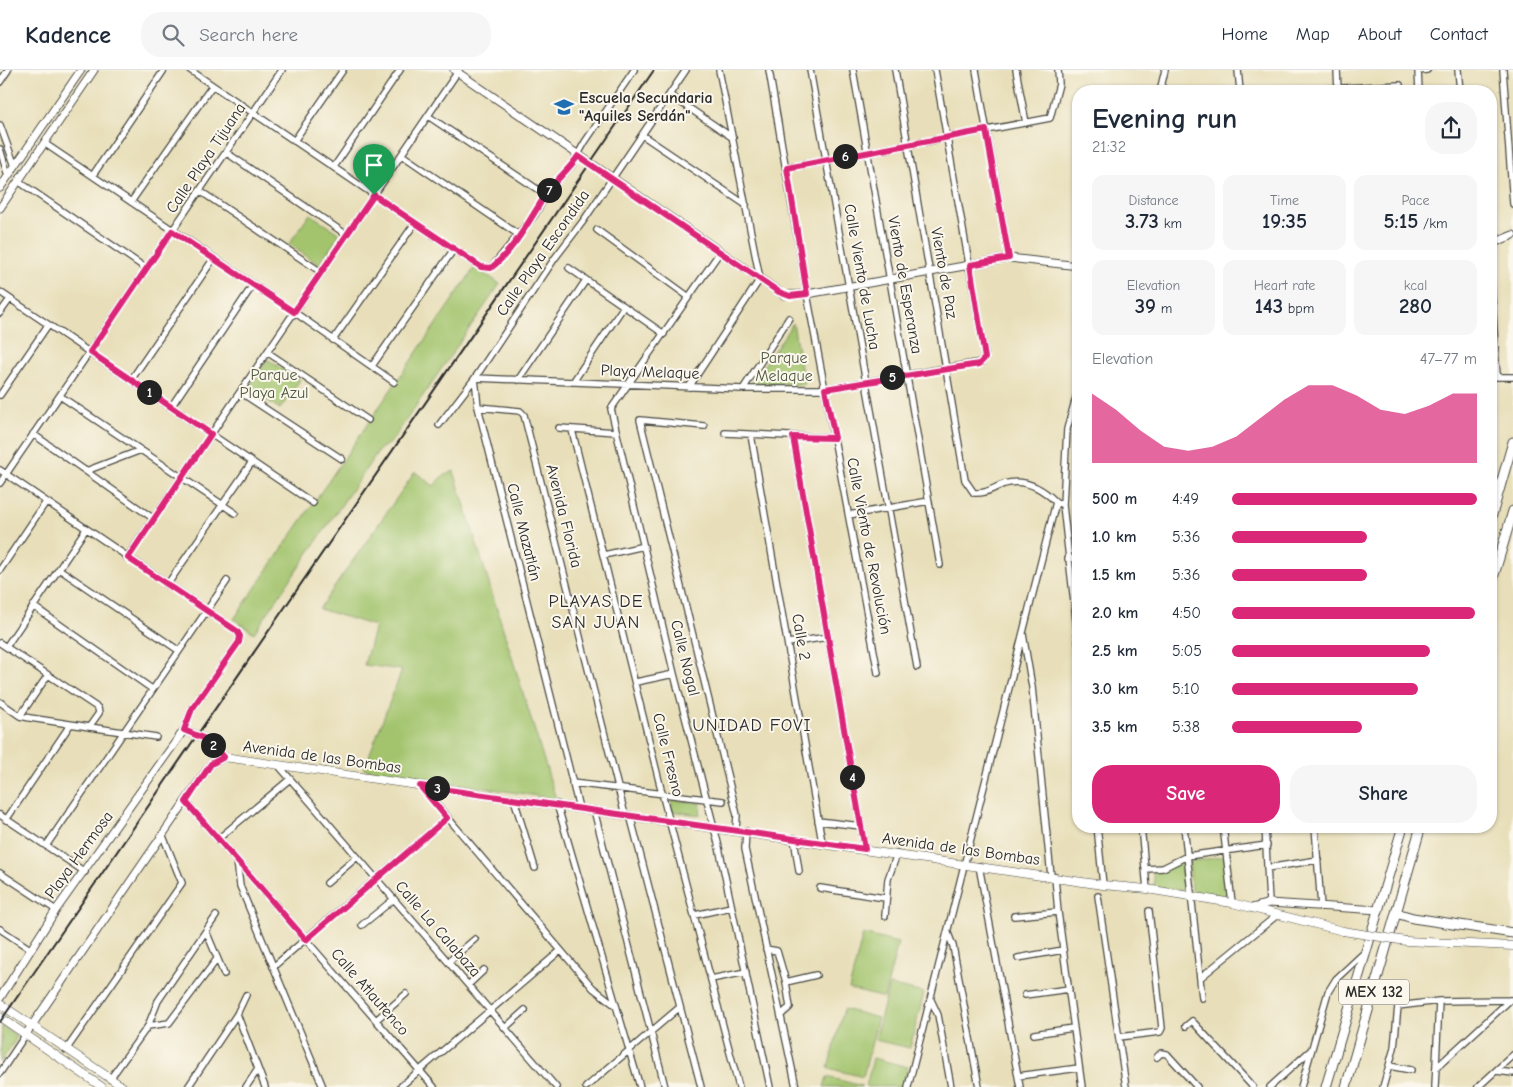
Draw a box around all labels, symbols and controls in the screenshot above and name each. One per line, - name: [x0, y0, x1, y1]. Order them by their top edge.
- search box: [141, 12, 491, 57]
- text: Kadence: [25, 21, 111, 49]
- icon: search: [159, 21, 187, 49]
- text: Search here: [199, 24, 298, 46]
- text: Home: [1221, 24, 1268, 45]
- text: Map: [1296, 24, 1330, 45]
- text: About: [1358, 24, 1402, 45]
- text: Contact: [1430, 24, 1488, 45]
- place label: Escuela Secundaria "Aquiles Serdán": [579, 89, 713, 125]
- school or university icon: Escuela Secundaria "Aquiles Serdán": [553, 96, 575, 118]
- street label: Calle Playa Tijuana: [162, 100, 250, 216]
- button: share: [1425, 102, 1477, 154]
- text: Evening run: [1092, 103, 1237, 135]
- text: 21:32: [1092, 138, 1126, 156]
- pin: [353, 144, 395, 195]
- pin: 6: [832, 144, 858, 168]
- text: 6: [842, 148, 849, 165]
- icon: arrive: [360, 151, 388, 179]
- pin: 7: [536, 178, 562, 202]
- text: 7: [546, 182, 553, 199]
- street label: Calle Playa Escondida: [493, 186, 593, 320]
- text: Distance: [1128, 192, 1179, 209]
- text: Time: [1270, 192, 1299, 209]
- text: Pace: [1401, 192, 1430, 209]
- street label: Calle Viento de Lucha: [840, 203, 884, 351]
- text: 3.73: [1125, 209, 1159, 233]
- text: 19:35: [1262, 209, 1307, 233]
- text: 5:15: [1383, 209, 1418, 233]
- street label: Viento de Esperanza: [884, 215, 926, 355]
- text: km: [1159, 215, 1182, 232]
- text: /km: [1418, 215, 1448, 232]
- street label: Viento de Paz: [927, 226, 961, 320]
- text: Elevation: [1127, 277, 1180, 294]
- text: Heart rate: [1254, 277, 1315, 294]
- text: kcal: [1404, 277, 1427, 294]
- text: 39: [1135, 294, 1156, 318]
- text: 143: [1255, 294, 1283, 318]
- text: 280: [1399, 294, 1432, 318]
- text: m: [1156, 300, 1172, 317]
- text: bpm: [1283, 300, 1314, 317]
- park label: Parque Melaque: [755, 349, 813, 385]
- text: Elevation: [1092, 350, 1153, 368]
- text: 47–77 m: [1420, 350, 1477, 368]
- street label: Playa Melaque: [600, 361, 700, 383]
- pin: 5: [880, 364, 904, 390]
- park label: Parque Playa Azul: [239, 366, 309, 402]
- text: 5: [889, 369, 896, 386]
- pin: 1: [136, 380, 162, 404]
- text: 1: [147, 384, 152, 401]
- street label: Calle Viento de Revolución: [843, 456, 895, 636]
- street label: Avenida Florida: [542, 462, 586, 570]
- street label: Calle Mazatlán: [503, 481, 545, 583]
- text: 500 m: [1092, 490, 1137, 508]
- text: 4:49: [1172, 490, 1199, 508]
- text: 1.0 km: [1092, 528, 1137, 546]
- text: 5:36: [1172, 528, 1200, 546]
- text: 1.5 km: [1092, 566, 1136, 584]
- text: 5:36: [1172, 566, 1200, 584]
- district label: PLAYAS DE SAN JUAN: [548, 591, 644, 633]
- text: 2.0 km: [1092, 604, 1138, 622]
- text: 4:50: [1172, 604, 1201, 622]
- street label: Calle 2: [788, 612, 814, 662]
- street label: Calle Nogal: [667, 618, 703, 698]
- text: 2.5 km: [1092, 642, 1138, 660]
- text: 5:05: [1172, 642, 1202, 660]
- text: 3.0 km: [1092, 680, 1138, 698]
- text: 5:10: [1172, 680, 1200, 698]
- street label: Calle Fresno: [649, 711, 687, 799]
- district label: UNIDAD FOVI: [692, 715, 812, 736]
- text: 3.5 km: [1092, 718, 1138, 736]
- text: 5:38: [1172, 718, 1200, 736]
- pin: 2: [200, 732, 226, 758]
- text: 2: [210, 737, 217, 754]
- street label: Avenida de las Bombas: [242, 737, 402, 777]
- pin: 4: [840, 764, 864, 790]
- button: Save: [1092, 765, 1280, 823]
- button: Share: [1290, 765, 1477, 823]
- text: 4: [849, 769, 856, 786]
- pin: 3: [424, 776, 450, 800]
- text: 3: [434, 780, 441, 797]
- street label: Playa Hermosa: [41, 808, 117, 902]
- street label: Avenida de las Bombas: [881, 829, 1041, 869]
- street label: Calle La Calabaza: [391, 877, 485, 981]
- street label: Calle Atlautenco: [327, 945, 413, 1039]
- road number: MEX 132: [1339, 980, 1409, 1004]

